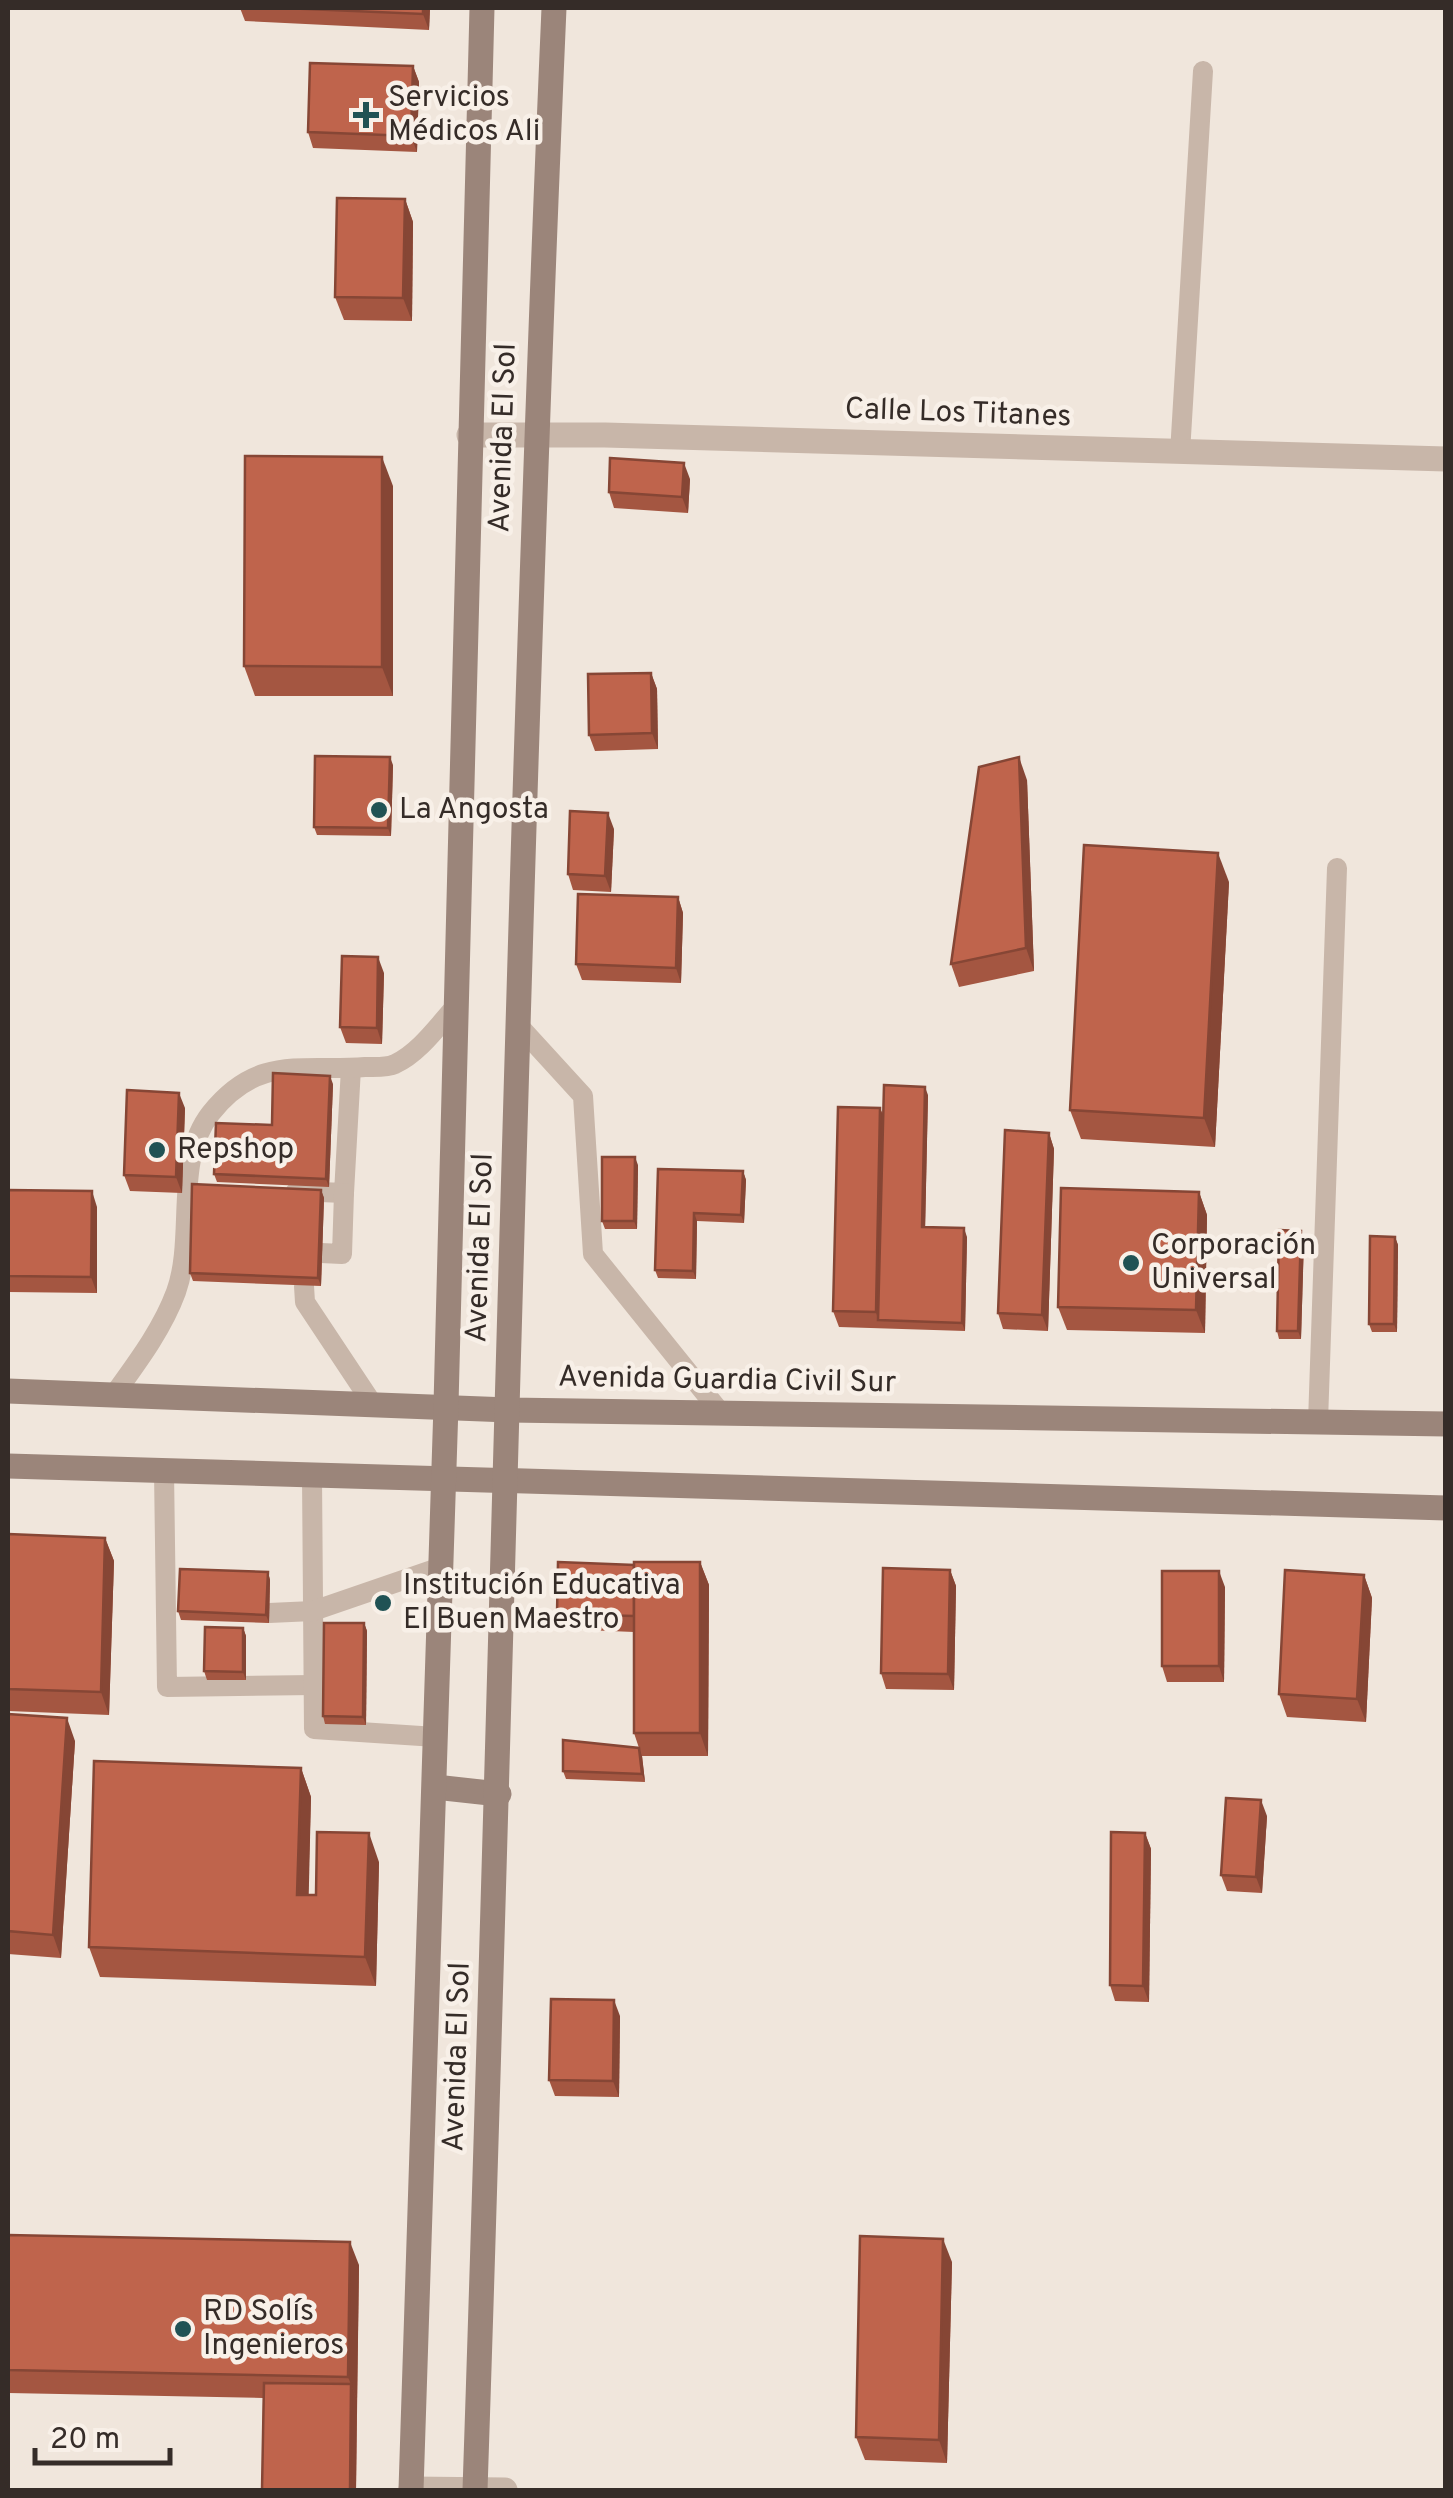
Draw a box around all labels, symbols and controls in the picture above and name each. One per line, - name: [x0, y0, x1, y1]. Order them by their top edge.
- place label: Servicios Médicos Ali: [388, 80, 540, 151]
- marker: Servicios Médicos Ali: [353, 102, 379, 128]
- street label: Avenida El Sol: [482, 343, 526, 533]
- street label: Calle Los Titanes: [844, 392, 1072, 436]
- place label: La Angosta: [399, 792, 549, 829]
- marker: La Angosta: [368, 799, 390, 821]
- place label: Repshop: [177, 1132, 294, 1169]
- marker: Repshop: [146, 1139, 168, 1161]
- street label: Avenida El Sol: [459, 1153, 503, 1343]
- place label: Corporación Universal: [1151, 1228, 1316, 1299]
- marker: Corporación Universal: [1120, 1252, 1142, 1274]
- street label: Avenida Guardia Civil Sur: [557, 1360, 897, 1402]
- place label: Institución Educativa El Buen Maestro: [403, 1568, 681, 1639]
- marker: Institución Educativa El Buen Maestro: [372, 1592, 394, 1614]
- street label: Avenida El Sol: [436, 1962, 480, 2152]
- place label: RD Solís Ingenieros: [203, 2294, 344, 2365]
- marker: RD Solís Ingenieros: [172, 2318, 194, 2340]
- scale bar: [35, 2403, 170, 2465]
- text: 20 m: [50, 2422, 120, 2459]

